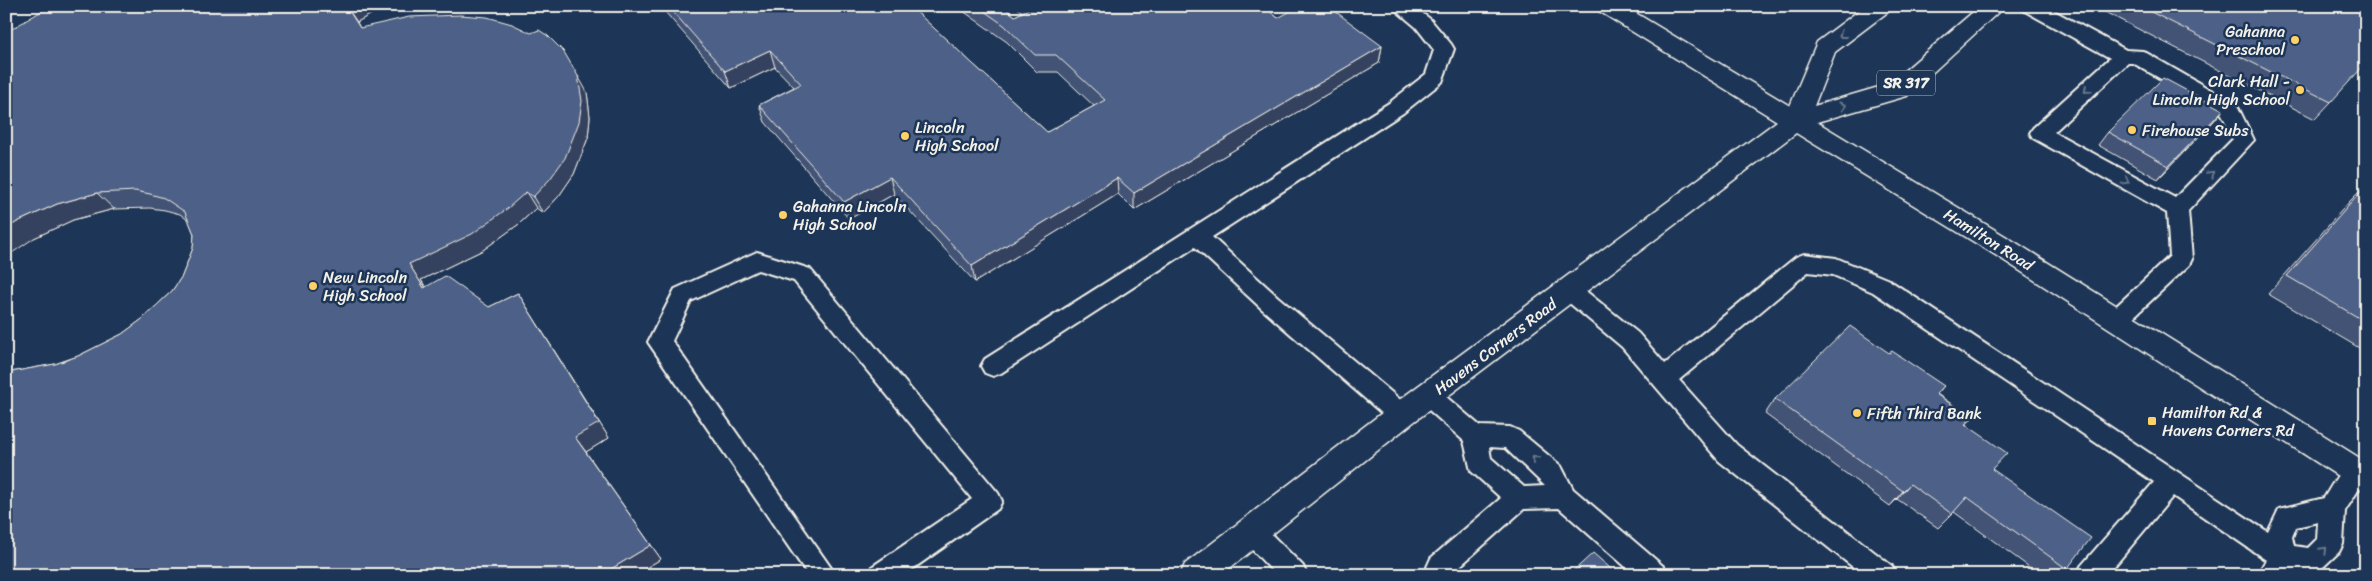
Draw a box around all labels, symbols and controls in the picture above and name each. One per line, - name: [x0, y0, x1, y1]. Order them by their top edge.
- place label: Gahanna Preschool: [2216, 17, 2285, 64]
- one-way arrow: [1839, 30, 1848, 38]
- marker: Gahanna Preschool: [2289, 34, 2301, 46]
- place label: Clark Hall - Lincoln High School: [2153, 67, 2290, 114]
- road number: SR 317: [1877, 70, 1935, 96]
- one-way arrow: [2083, 84, 2092, 93]
- marker: Clark Hall - Lincoln High School: [2294, 84, 2306, 96]
- one-way arrow: [1838, 102, 1846, 112]
- place label: Lincoln High School: [915, 113, 999, 160]
- place label: Firehouse Subs: [2142, 116, 2249, 145]
- marker: Firehouse Subs: [2126, 124, 2138, 136]
- marker: Lincoln High School: [899, 130, 911, 142]
- one-way arrow: [2205, 171, 2214, 180]
- one-way arrow: [2120, 175, 2129, 185]
- place label: Gahanna Lincoln High School: [793, 192, 907, 239]
- street label: Hamilton Road: [1938, 200, 2041, 280]
- marker: Gahanna Lincoln High School: [777, 209, 789, 221]
- place label: New Lincoln High School: [323, 263, 407, 310]
- marker: New Lincoln High School: [307, 280, 319, 292]
- street label: Havens Corners Road: [1427, 289, 1564, 403]
- place label: Hamilton Rd & Havens Corners Rd: [2162, 398, 2295, 445]
- place label: Fifth Third Bank: [1867, 399, 1982, 428]
- marker: Fifth Third Bank: [1851, 407, 1863, 419]
- marker: Hamilton Rd & Havens Corners Rd: [2146, 415, 2158, 427]
- one-way arrow: [1531, 456, 1540, 465]
- one-way arrow: [2318, 547, 2327, 556]

